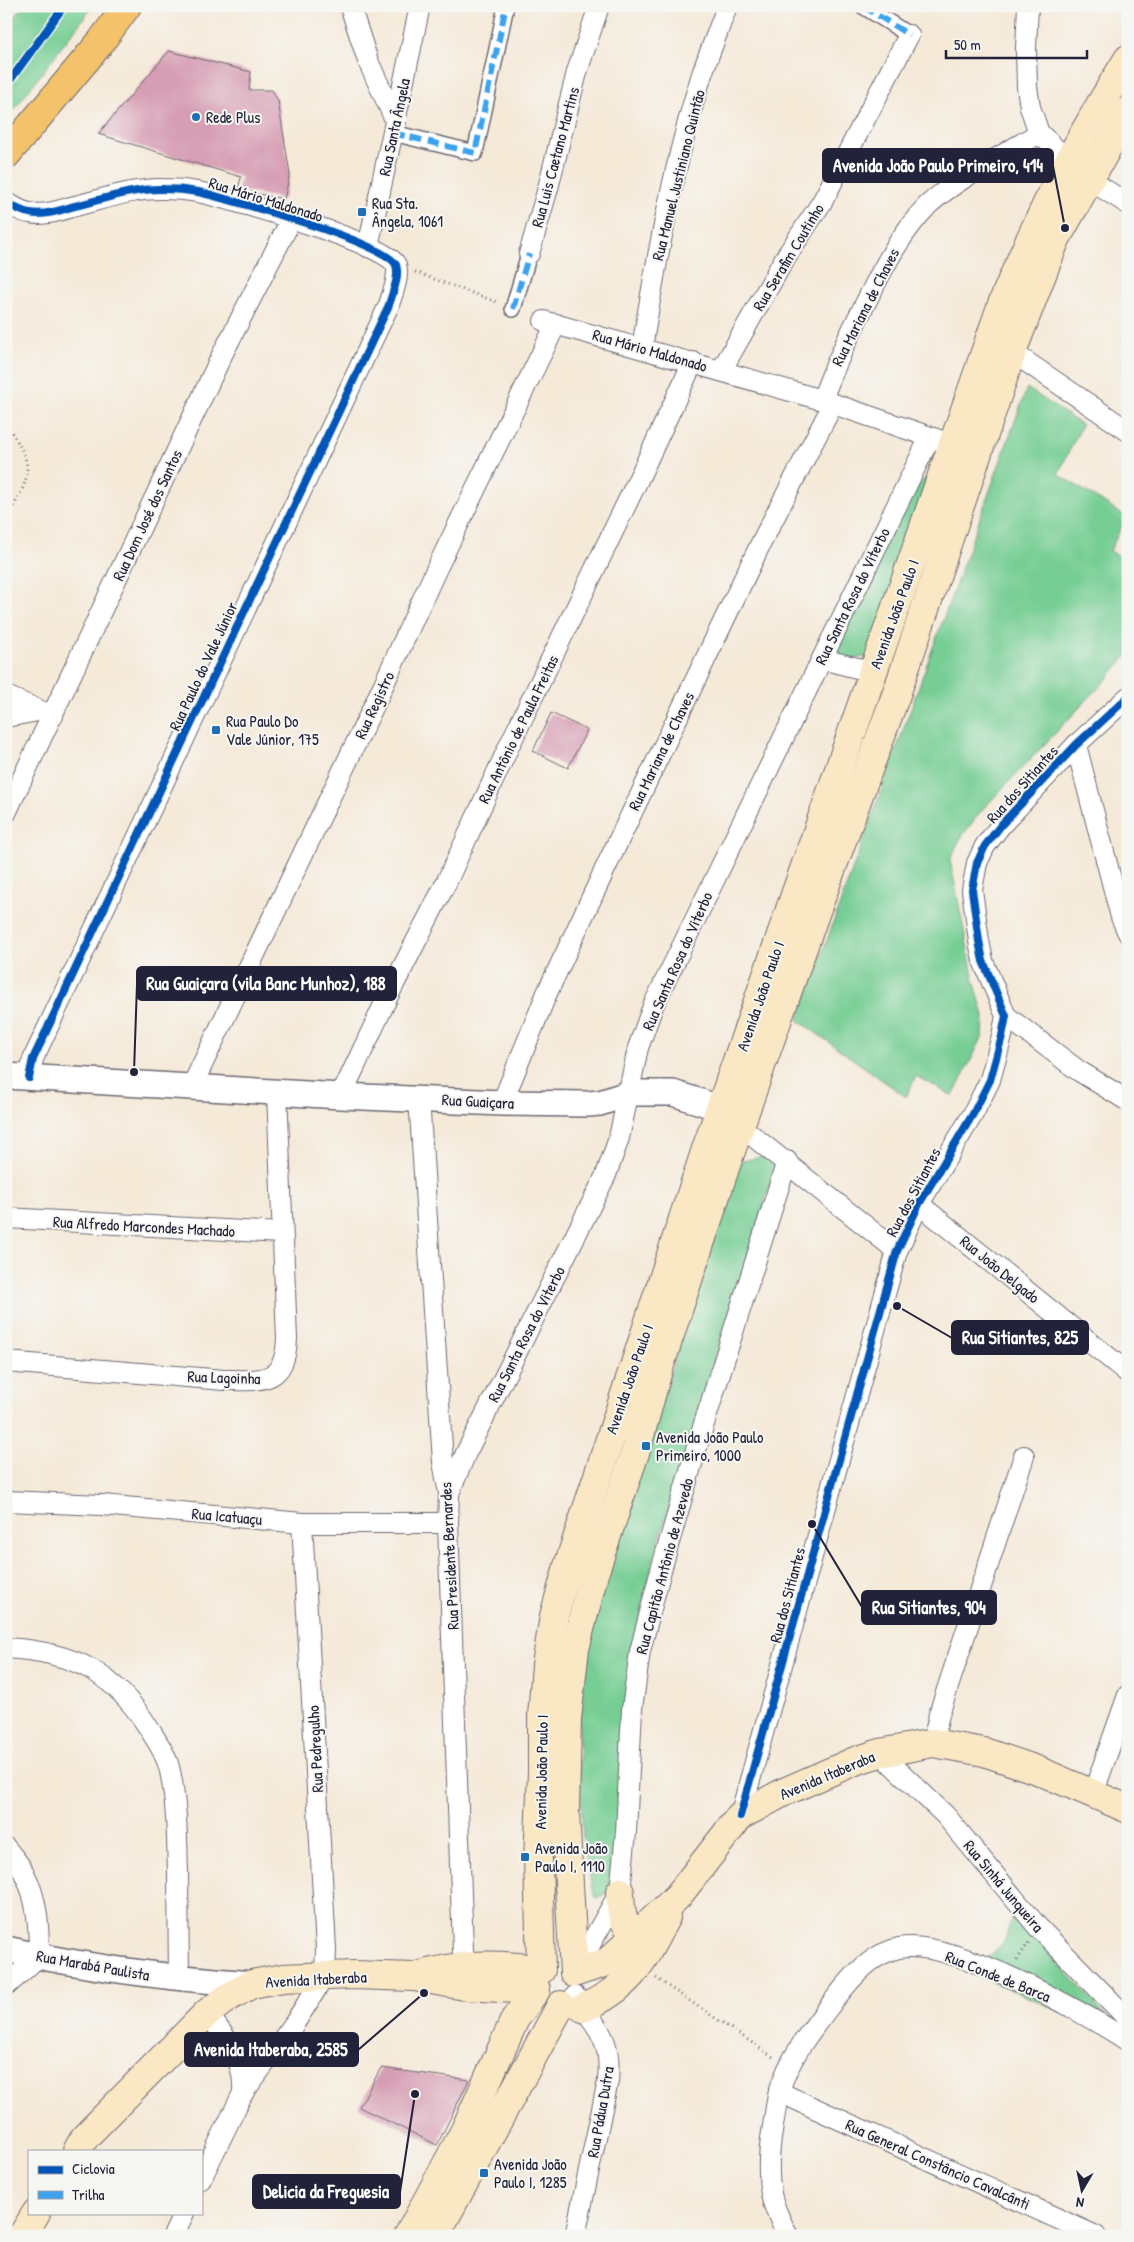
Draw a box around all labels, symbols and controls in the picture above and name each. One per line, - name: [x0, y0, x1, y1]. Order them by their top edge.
- scale bar: [946, 28, 1088, 60]
- text: 50 m: [954, 34, 981, 55]
- street label: Rua Santa Ângela: [373, 76, 415, 178]
- street label: Rua Luis Caetano Martins: [526, 84, 584, 230]
- street label: Rua Manuel Justiniano Quintão: [646, 87, 710, 263]
- place label: Rede Plus: [206, 106, 260, 128]
- marker: Rede Plus: [190, 111, 202, 123]
- callout: Avenida João Paulo Primeiro, 414: [823, 149, 1053, 182]
- text: Avenida João Paulo Primeiro, 414: [833, 153, 1043, 178]
- street label: Rua Mário Maldonado: [206, 171, 326, 227]
- place label: Rua Sta. Ângela, 1061: [372, 192, 443, 232]
- street label: Rua Serafim Coutinho: [747, 199, 829, 315]
- marker: Rua Sta. Ângela, 1061: [356, 206, 368, 218]
- street label: Rua Mariana de Chaves: [826, 244, 904, 370]
- street label: Rua Mário Maldonado: [590, 323, 710, 377]
- street label: Rua Dom José dos Santos: [107, 446, 187, 584]
- street label: Rua Santa Rosa do Viterbo: [809, 523, 895, 668]
- street label: Avenida João Paulo I: [864, 556, 924, 672]
- street label: Rua Paulo do Vale Júnior: [163, 598, 243, 734]
- street label: Rua Antônio de Paula Freitas: [473, 651, 563, 807]
- street label: Rua Registro: [349, 667, 399, 742]
- street label: Rua Mariana de Chaves: [623, 688, 699, 814]
- place label: Rua Paulo Do Vale Júnior, 175: [226, 710, 319, 750]
- marker: Rua Paulo Do Vale Júnior, 175: [210, 724, 222, 736]
- street label: Rua dos Sitiantes: [981, 740, 1063, 828]
- street label: Rua Santa Rosa do Viterbo: [636, 888, 718, 1034]
- street label: Avenida João Paulo I: [731, 938, 789, 1054]
- callout: Rua Guaiçara (vila Banc Munhoz), 188: [137, 967, 396, 1000]
- text: Rua Guaiçara (vila Banc Munhoz), 188: [146, 971, 386, 996]
- street label: Rua Guaiçara: [441, 1088, 515, 1114]
- street label: Rua dos Sitiantes: [880, 1144, 946, 1240]
- street label: Rua Alfredo Marcondes Machado: [52, 1210, 236, 1242]
- street label: Rua João Delgado: [956, 1230, 1045, 1308]
- street label: Rua Santa Rosa do Viterbo: [482, 1262, 570, 1406]
- street label: Avenida João Paulo I: [600, 1321, 658, 1437]
- callout: Rua Sitiantes, 825: [952, 1321, 1088, 1354]
- text: Rua Sitiantes, 825: [962, 1325, 1078, 1350]
- street label: Rua Lagoinha: [187, 1365, 261, 1389]
- place label: Avenida João Paulo Primeiro, 1000: [656, 1426, 764, 1466]
- marker: Avenida João Paulo Primeiro, 1000: [640, 1440, 652, 1452]
- street label: Rua Capitão Antônio de Azevedo: [630, 1475, 698, 1657]
- street label: Rua Presidente Bernardes: [434, 1481, 464, 1631]
- street label: Rua Icatuaçu: [191, 1502, 264, 1530]
- street label: Rua dos Sitiantes: [764, 1545, 810, 1645]
- callout: Rua Sitiantes, 904: [862, 1591, 996, 1624]
- text: Rua Sitiantes, 904: [872, 1595, 986, 1620]
- street label: Rua Pedregulho: [302, 1704, 328, 1793]
- street label: Avenida João Paulo I: [529, 1714, 553, 1830]
- street label: Avenida Itaberaba: [776, 1745, 878, 1805]
- street label: Rua Sinhá Junqueira: [959, 1835, 1049, 1937]
- place label: Avenida João Paulo I, 1110: [535, 1837, 608, 1877]
- marker: Avenida João Paulo I, 1110: [519, 1851, 531, 1863]
- street label: Rua Marabá Paulista: [35, 1944, 151, 1986]
- street label: Rua Conde de Barca: [942, 1945, 1054, 2007]
- street label: Avenida Itaberaba: [265, 1965, 367, 1993]
- callout: Avenida Itaberaba, 2585: [185, 2033, 358, 2066]
- text: Avenida Itaberaba, 2585: [194, 2037, 348, 2062]
- street label: Rua Pádua Dutra: [581, 2065, 619, 2159]
- street label: Rua General Constâncio Cavalcânti: [842, 2113, 1034, 2215]
- legend: [28, 2150, 202, 2214]
- place label: Avenida João Paulo I, 1285: [494, 2153, 567, 2193]
- text: Ciclovia: [72, 2158, 115, 2179]
- north arrow: [1056, 2164, 1106, 2214]
- marker: Avenida João Paulo I, 1285: [478, 2167, 490, 2179]
- callout: Delicia da Freguesia: [253, 2175, 400, 2208]
- text: Delicia da Freguesia: [263, 2179, 390, 2205]
- text: Trilha: [72, 2184, 104, 2205]
- text: N: [1074, 2193, 1085, 2213]

